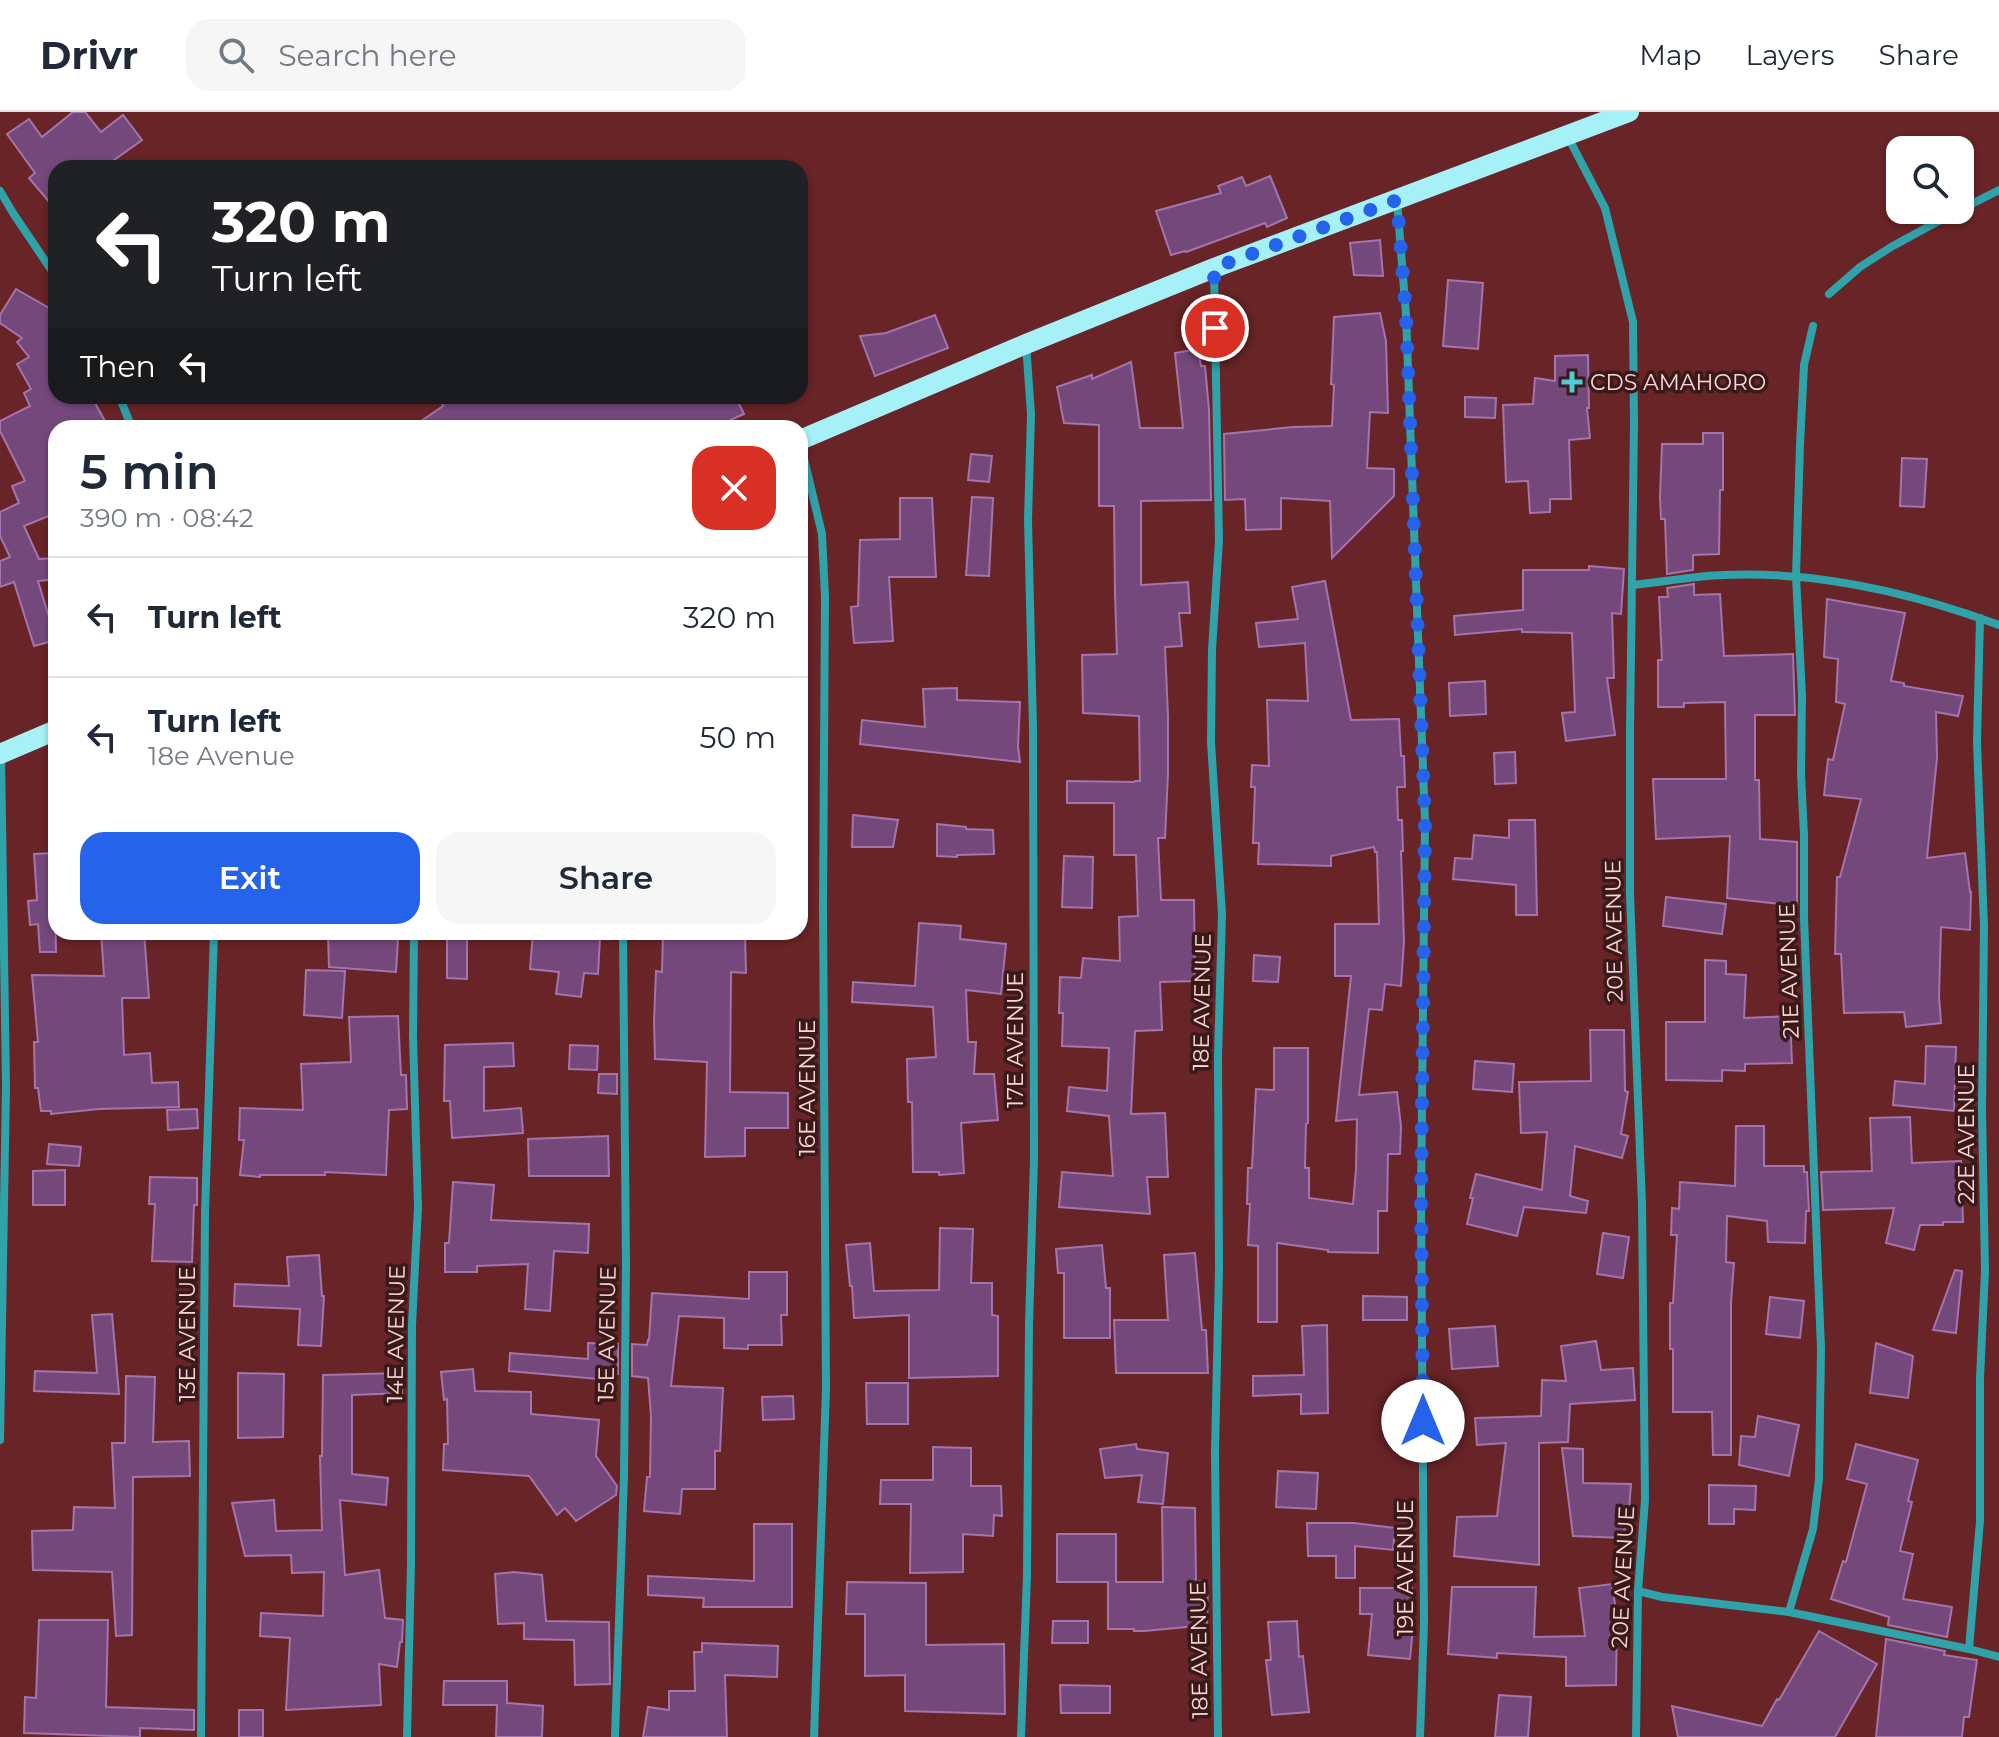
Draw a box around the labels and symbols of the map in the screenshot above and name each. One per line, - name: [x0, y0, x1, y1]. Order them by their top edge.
- pin: [1181, 294, 1249, 362]
- place label: CDS AMAHORO: [1590, 369, 1766, 396]
- marker: CDS AMAHORO: [1561, 371, 1583, 393]
- street label: 20E AVENUE: [1599, 860, 1629, 1002]
- street label: 21E AVENUE: [1773, 903, 1805, 1039]
- street label: 18E AVENUE: [1187, 933, 1217, 1071]
- street label: 17E AVENUE: [1002, 972, 1029, 1108]
- street label: 16E AVENUE: [794, 1020, 821, 1156]
- street label: 22E AVENUE: [1953, 1064, 1980, 1204]
- street label: 14E AVENUE: [381, 1265, 411, 1403]
- street label: 13E AVENUE: [174, 1266, 201, 1402]
- street label: 15E AVENUE: [592, 1266, 622, 1402]
- position arrow: [1381, 1379, 1465, 1463]
- street label: 19E AVENUE: [1392, 1500, 1419, 1636]
- street label: 20E AVENUE: [1606, 1505, 1640, 1649]
- street label: 18E AVENUE: [1184, 1581, 1214, 1719]

